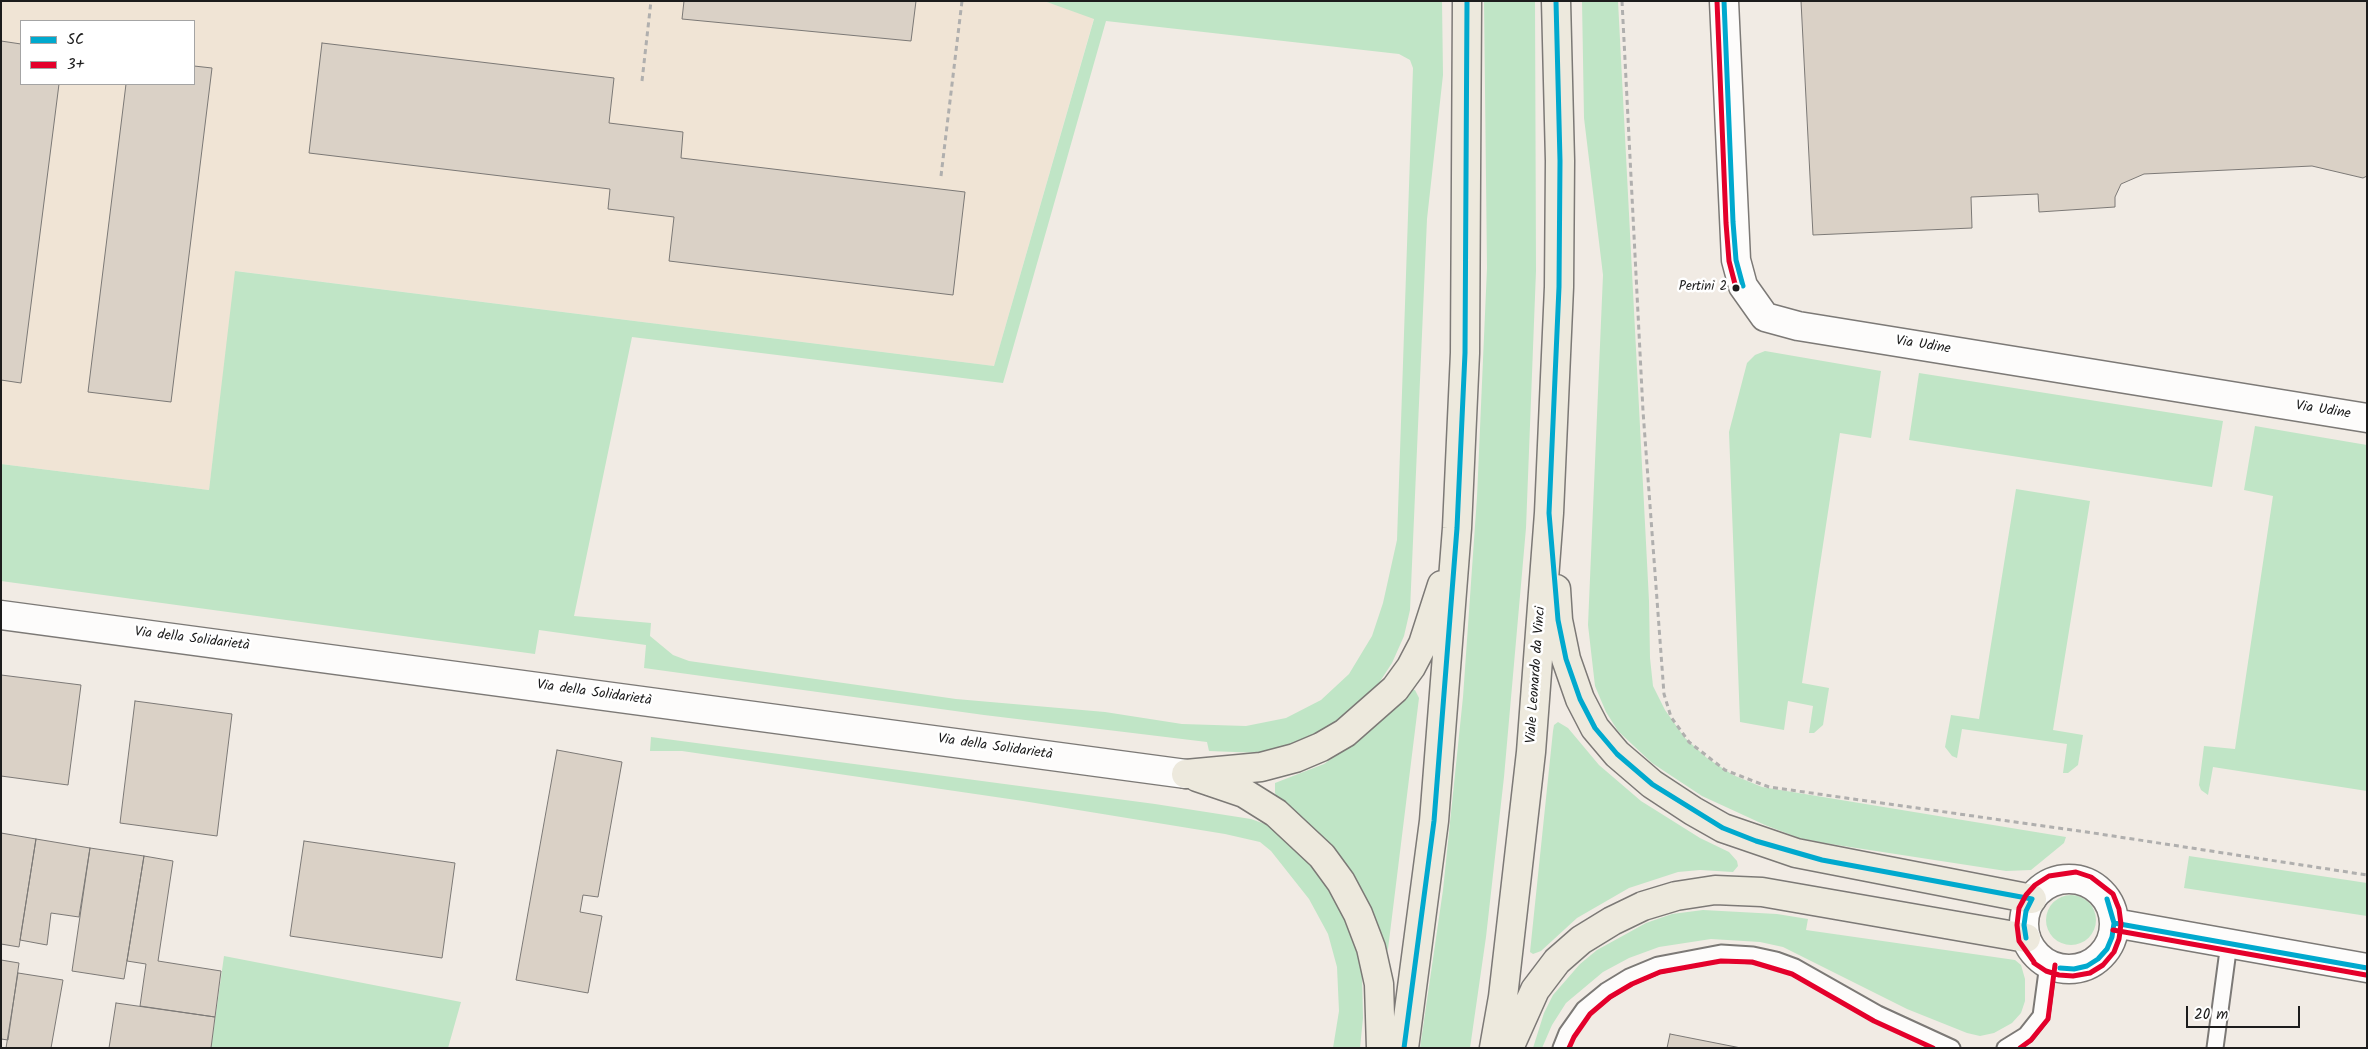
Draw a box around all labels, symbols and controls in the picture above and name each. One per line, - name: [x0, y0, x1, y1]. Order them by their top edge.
- legend: [20, 20, 195, 85]
- text: SC: [67, 28, 84, 52]
- text: 3+: [67, 53, 85, 77]
- place label: Pertini 2: [1679, 280, 1727, 296]
- marker: Pertini 2: [1731, 283, 1741, 293]
- street label: Via Udine: [1894, 333, 1952, 359]
- street label: Via Udine: [2294, 398, 2352, 424]
- street label: Viale Leonardo da Vinci: [1524, 606, 1550, 744]
- street label: Via della Solidarietà: [134, 625, 250, 655]
- street label: Via della Solidarietà: [536, 678, 652, 710]
- street label: Via della Solidarietà: [937, 732, 1053, 764]
- scale bar: [2188, 996, 2302, 1028]
- text: 20 m: [2194, 1003, 2228, 1027]

